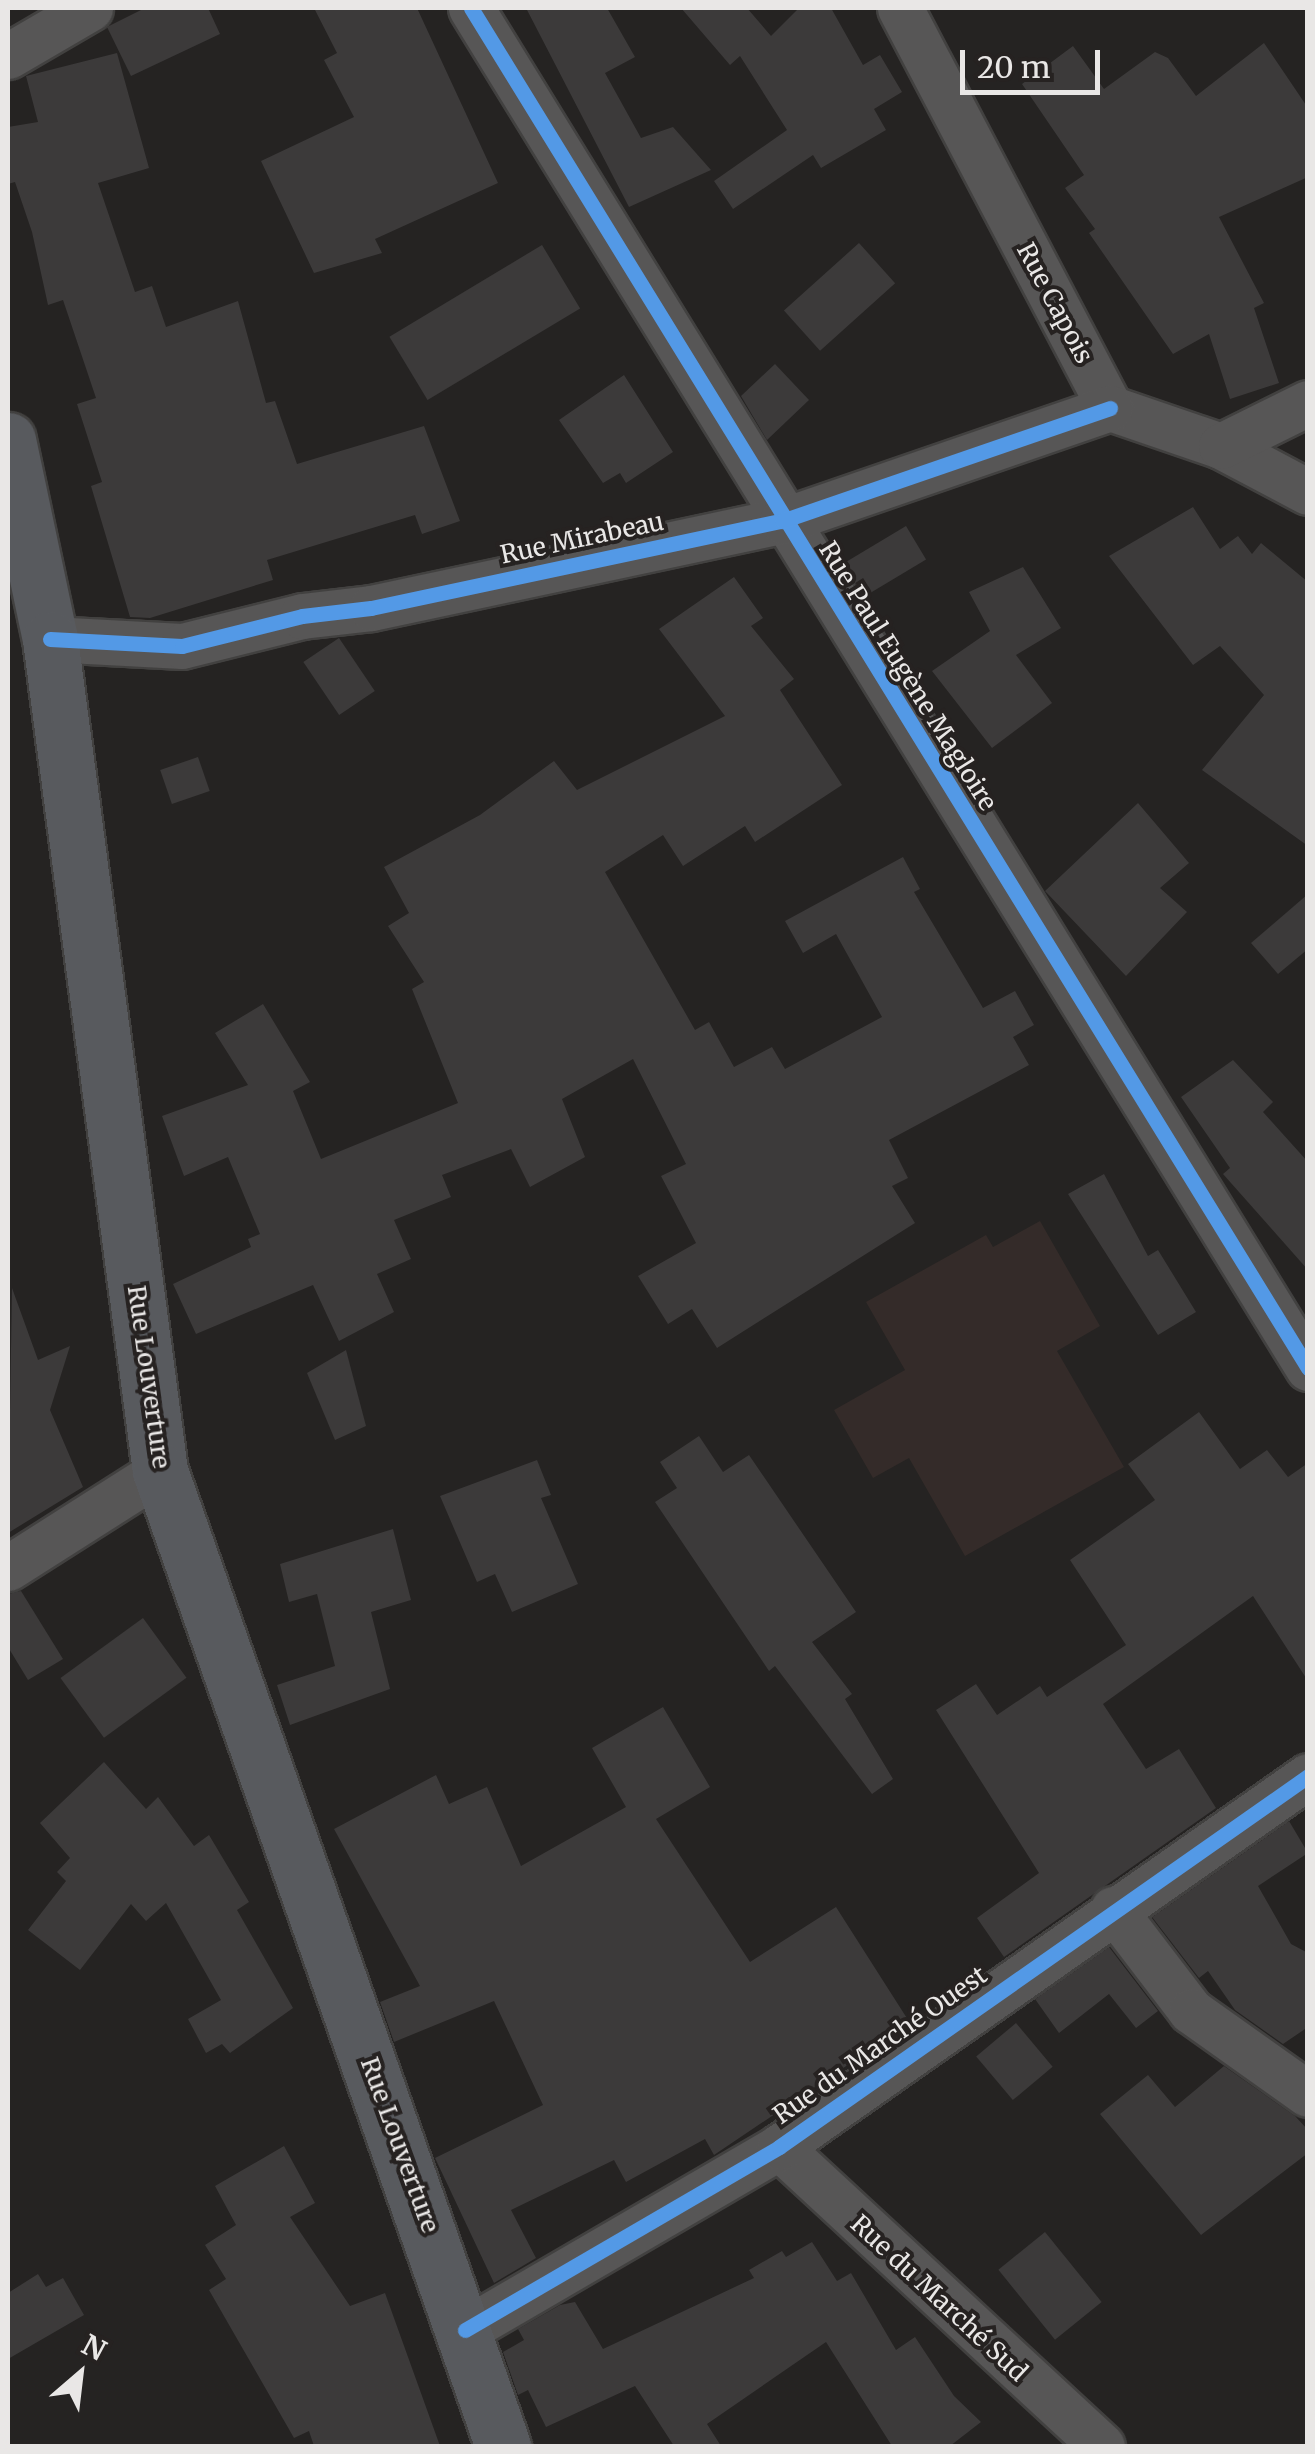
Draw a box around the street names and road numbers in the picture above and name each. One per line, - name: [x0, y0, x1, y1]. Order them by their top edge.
- street label: Rue Capois: [1011, 238, 1099, 368]
- street label: Rue Mirabeau: [498, 506, 666, 570]
- street label: Rue Paul Eugène Magloire: [813, 536, 1003, 816]
- street label: Rue Louverture: [121, 1283, 177, 1471]
- street label: Rue du Marché Ouest: [767, 1960, 993, 2130]
- street label: Rue Louverture: [354, 2053, 446, 2237]
- street label: Rue du Marché Sud: [845, 2209, 1033, 2387]

